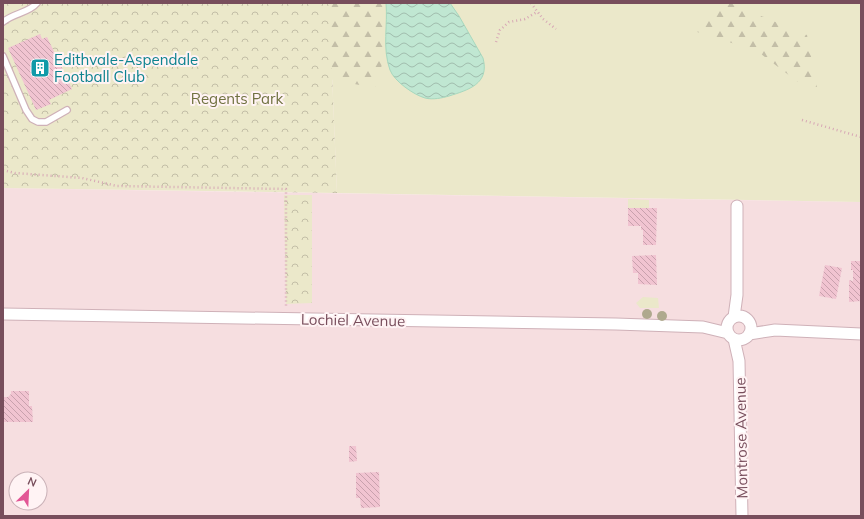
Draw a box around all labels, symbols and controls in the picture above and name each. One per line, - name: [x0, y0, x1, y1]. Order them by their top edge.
- place label: Edithvale-Aspendale Football Club: [54, 50, 198, 86]
- building icon: Edithvale-Aspendale Football Club: [29, 57, 51, 79]
- park label: Regents Park: [191, 89, 284, 108]
- street label: Lochiel Avenue: [301, 310, 405, 330]
- street label: Montrose Avenue: [730, 377, 752, 499]
- north arrow: [8, 471, 48, 511]
- text: N: [25, 474, 39, 490]

